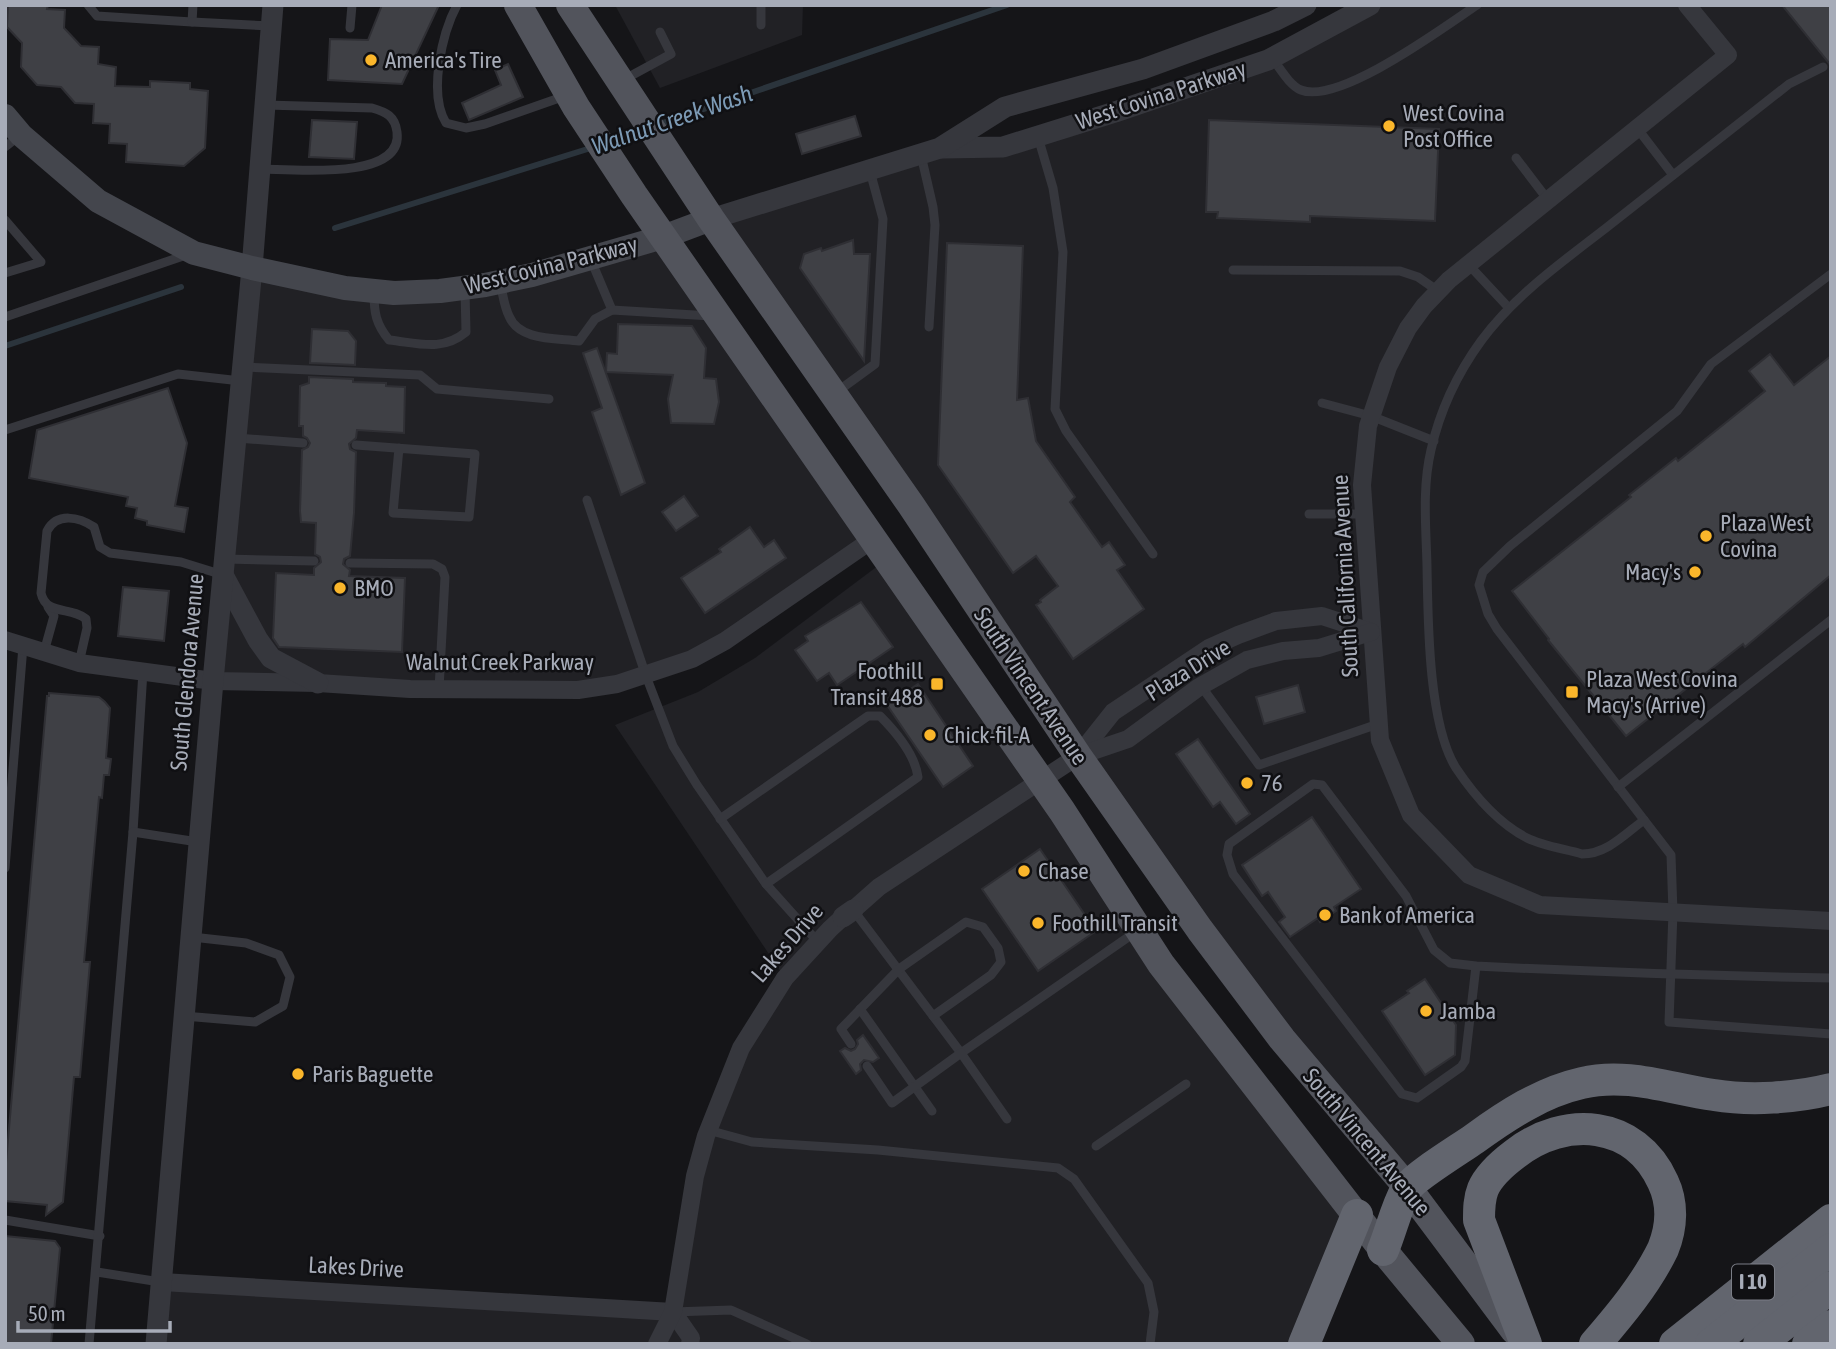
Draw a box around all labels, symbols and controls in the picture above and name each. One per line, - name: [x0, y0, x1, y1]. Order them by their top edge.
- place label: America's Tire: [385, 47, 502, 73]
- marker: America's Tire: [363, 52, 379, 68]
- street label: West Covina Parkway: [1073, 55, 1249, 135]
- water label: Walnut Creek Wash: [588, 79, 756, 160]
- place label: West Covina Post Office: [1403, 100, 1505, 152]
- marker: West Covina Post Office: [1381, 118, 1397, 134]
- street label: West Covina Parkway: [462, 231, 640, 299]
- street label: South California Avenue: [1327, 474, 1363, 678]
- place label: Plaza West Covina: [1720, 510, 1811, 562]
- marker: Plaza West Covina: [1698, 528, 1714, 544]
- place label: Macy's: [1625, 559, 1681, 585]
- marker: Macy's: [1687, 564, 1703, 580]
- street label: South Glendora Avenue: [165, 572, 209, 772]
- place label: BMO: [354, 575, 394, 601]
- marker: BMO: [332, 580, 348, 596]
- street label: South Vincent Avenue: [969, 603, 1093, 769]
- street label: Plaza Drive: [1141, 634, 1235, 706]
- street label: Walnut Creek Parkway: [406, 649, 594, 675]
- place label: Foothill Transit 488: [830, 658, 923, 710]
- place label: Plaza West Covina Macy's (Arrive): [1586, 666, 1738, 718]
- marker: Foothill Transit 488: [929, 676, 945, 692]
- marker: Plaza West Covina Macy's (Arrive): [1564, 684, 1580, 700]
- place label: Chick-fil-A: [944, 722, 1031, 748]
- marker: Chick-fil-A: [922, 727, 938, 743]
- place label: 76: [1261, 770, 1283, 796]
- marker: 76: [1239, 775, 1255, 791]
- place label: Chase: [1038, 858, 1089, 884]
- marker: Chase: [1016, 863, 1032, 879]
- street label: Lakes Drive: [746, 898, 828, 988]
- place label: Bank of America: [1339, 902, 1475, 928]
- marker: Bank of America: [1317, 907, 1333, 923]
- place label: Foothill Transit: [1052, 910, 1178, 936]
- marker: Foothill Transit: [1030, 915, 1046, 931]
- place label: Jamba: [1440, 998, 1496, 1024]
- marker: Jamba: [1418, 1003, 1434, 1019]
- place label: Paris Baguette: [312, 1061, 433, 1087]
- street label: South Vincent Avenue: [1298, 1063, 1436, 1221]
- marker: Paris Baguette: [290, 1066, 306, 1082]
- street label: Lakes Drive: [308, 1252, 404, 1282]
- road number: I 10: [1732, 1264, 1774, 1300]
- scale bar: [18, 1290, 170, 1334]
- text: 50 m: [28, 1301, 66, 1325]

